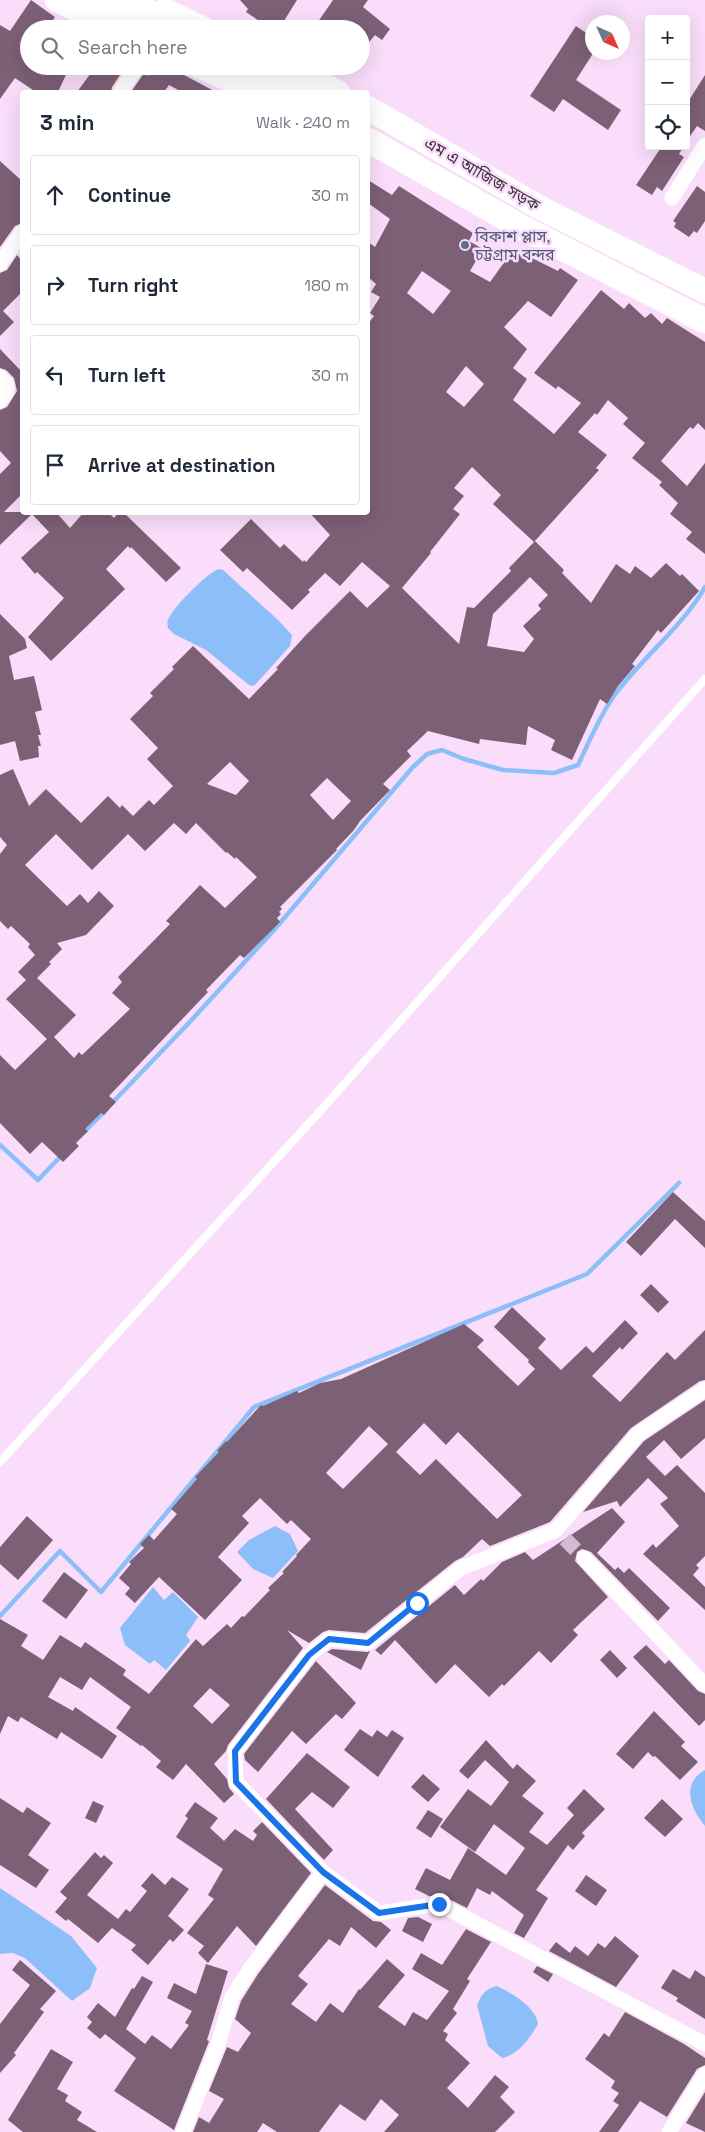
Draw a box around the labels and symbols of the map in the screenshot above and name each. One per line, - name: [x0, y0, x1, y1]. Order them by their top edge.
- north arrow: [585, 15, 630, 60]
- street label: এম এ আজিজ সড়ক: [420, 132, 545, 216]
- place label: বিকাশ প্লাস, চট্টগ্রাম বন্দর: [474, 226, 555, 265]
- marker: বিকাশ প্লাস, চট্টগ্রাম বন্দর: [459, 239, 471, 251]
- route start: [406, 1592, 429, 1615]
- route end: [428, 1893, 451, 1916]

